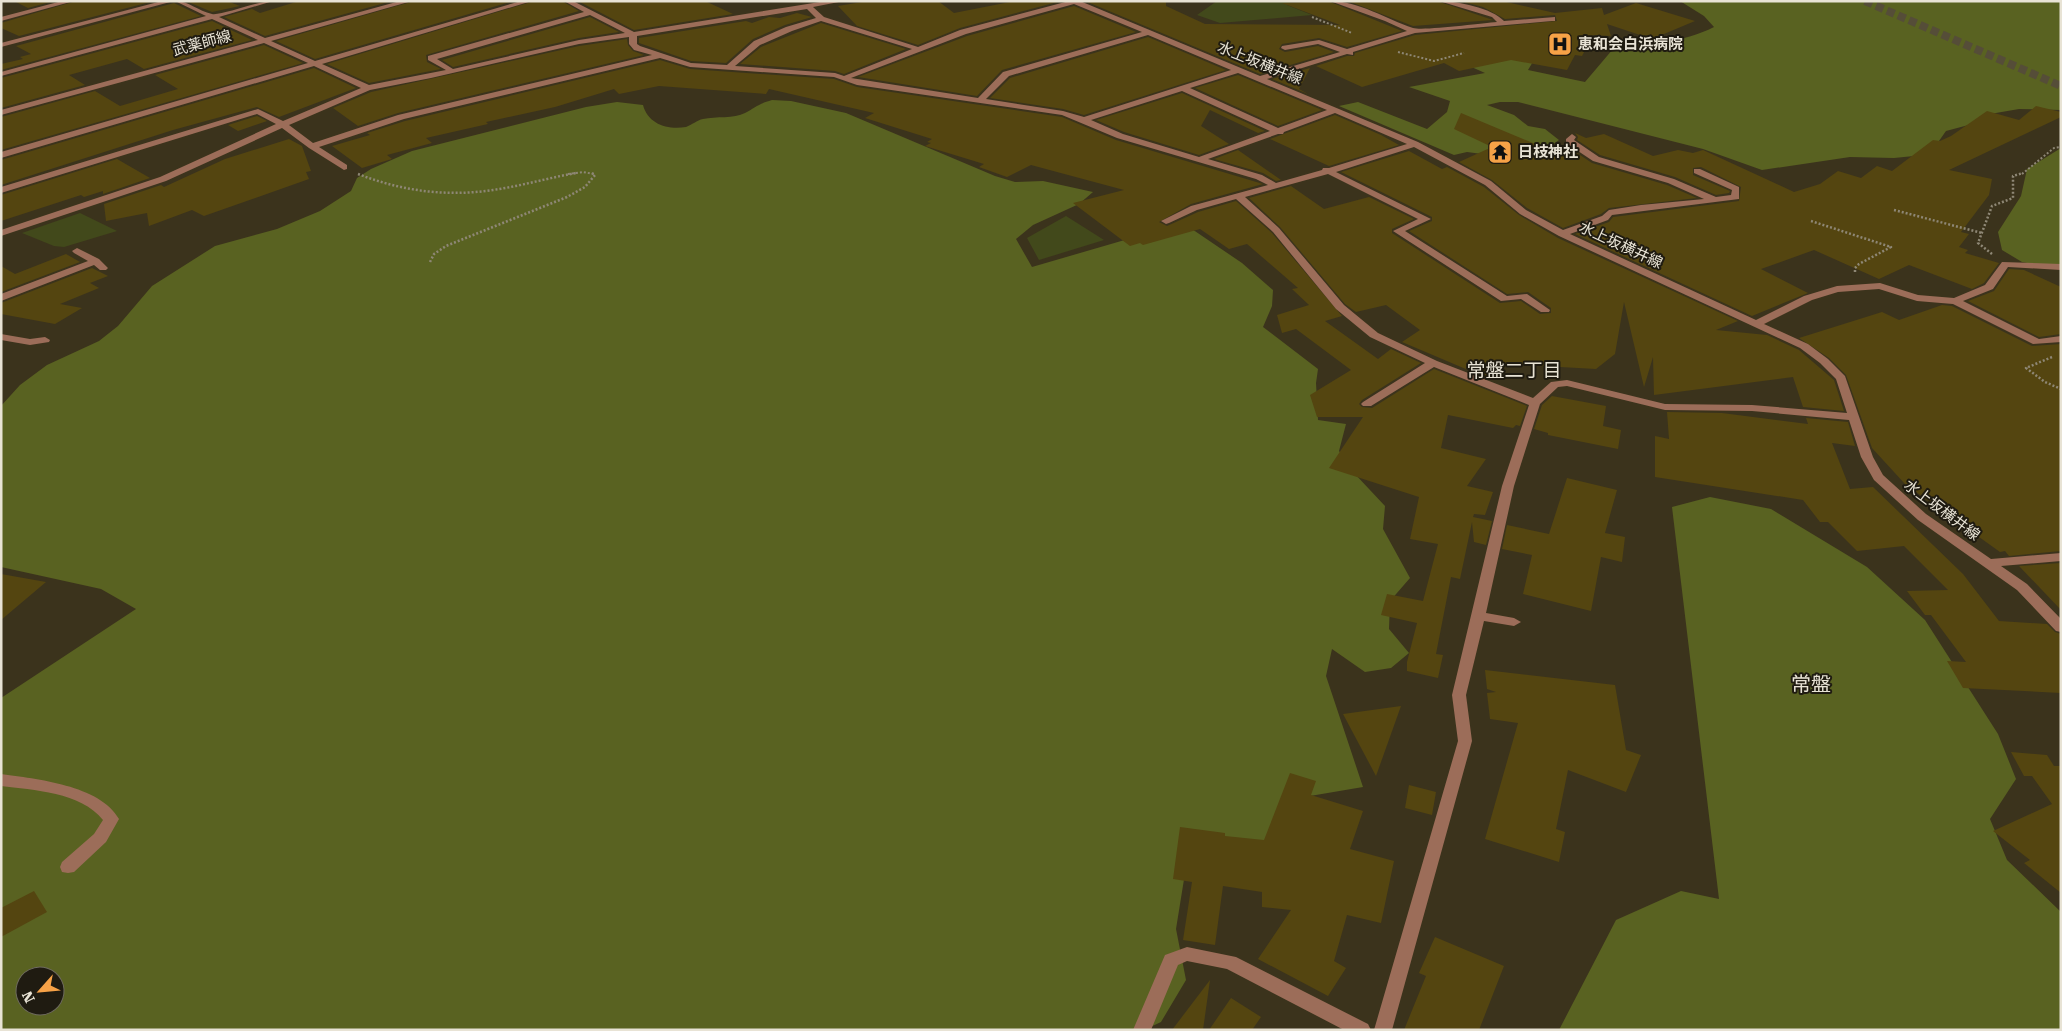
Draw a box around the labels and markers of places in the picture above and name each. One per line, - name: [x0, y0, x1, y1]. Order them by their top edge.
- hospital icon: 恵和会白浜病院: [1547, 31, 1573, 57]
- place label: 恵和会白浜病院: [1578, 35, 1683, 53]
- temple icon: 日枝神社: [1487, 139, 1513, 165]
- place label: 日枝神社: [1518, 143, 1578, 161]

